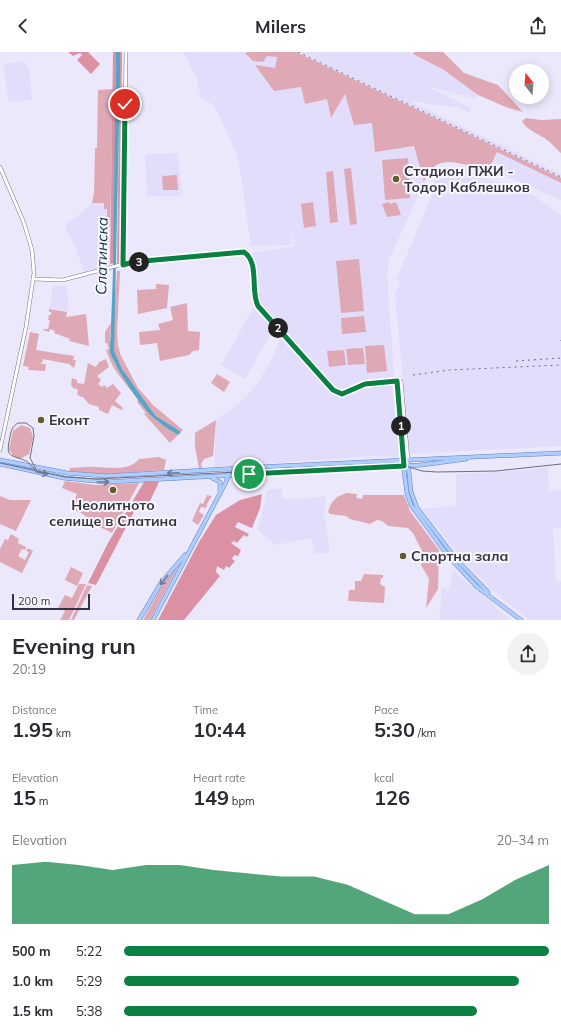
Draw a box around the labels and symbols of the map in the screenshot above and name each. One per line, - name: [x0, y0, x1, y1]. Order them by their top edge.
- north arrow: [509, 64, 549, 104]
- pin: [108, 87, 142, 121]
- place label: Стадион ПЖИ - Тодор Каблешков: [404, 162, 530, 196]
- marker: Стадион ПЖИ - Тодор Каблешков: [391, 174, 401, 184]
- water label: Слатинска: [91, 217, 112, 295]
- pin: 3: [129, 252, 149, 272]
- pin: 2: [268, 318, 288, 338]
- place label: Еконт: [49, 411, 89, 429]
- marker: Еконт: [36, 415, 46, 425]
- pin: 1: [391, 416, 411, 436]
- pin: [232, 457, 266, 491]
- one-way arrow: [167, 469, 180, 476]
- one-way arrow: [35, 470, 48, 478]
- one-way arrow: [96, 478, 109, 486]
- marker: Неолитното селище в Слатина: [108, 485, 118, 495]
- place label: Неолитното селище в Слатина: [49, 496, 177, 530]
- place label: Спортна зала: [411, 547, 508, 565]
- marker: Спортна зала: [398, 551, 408, 561]
- one-way arrow: [160, 574, 169, 585]
- scale bar: [12, 592, 90, 611]

